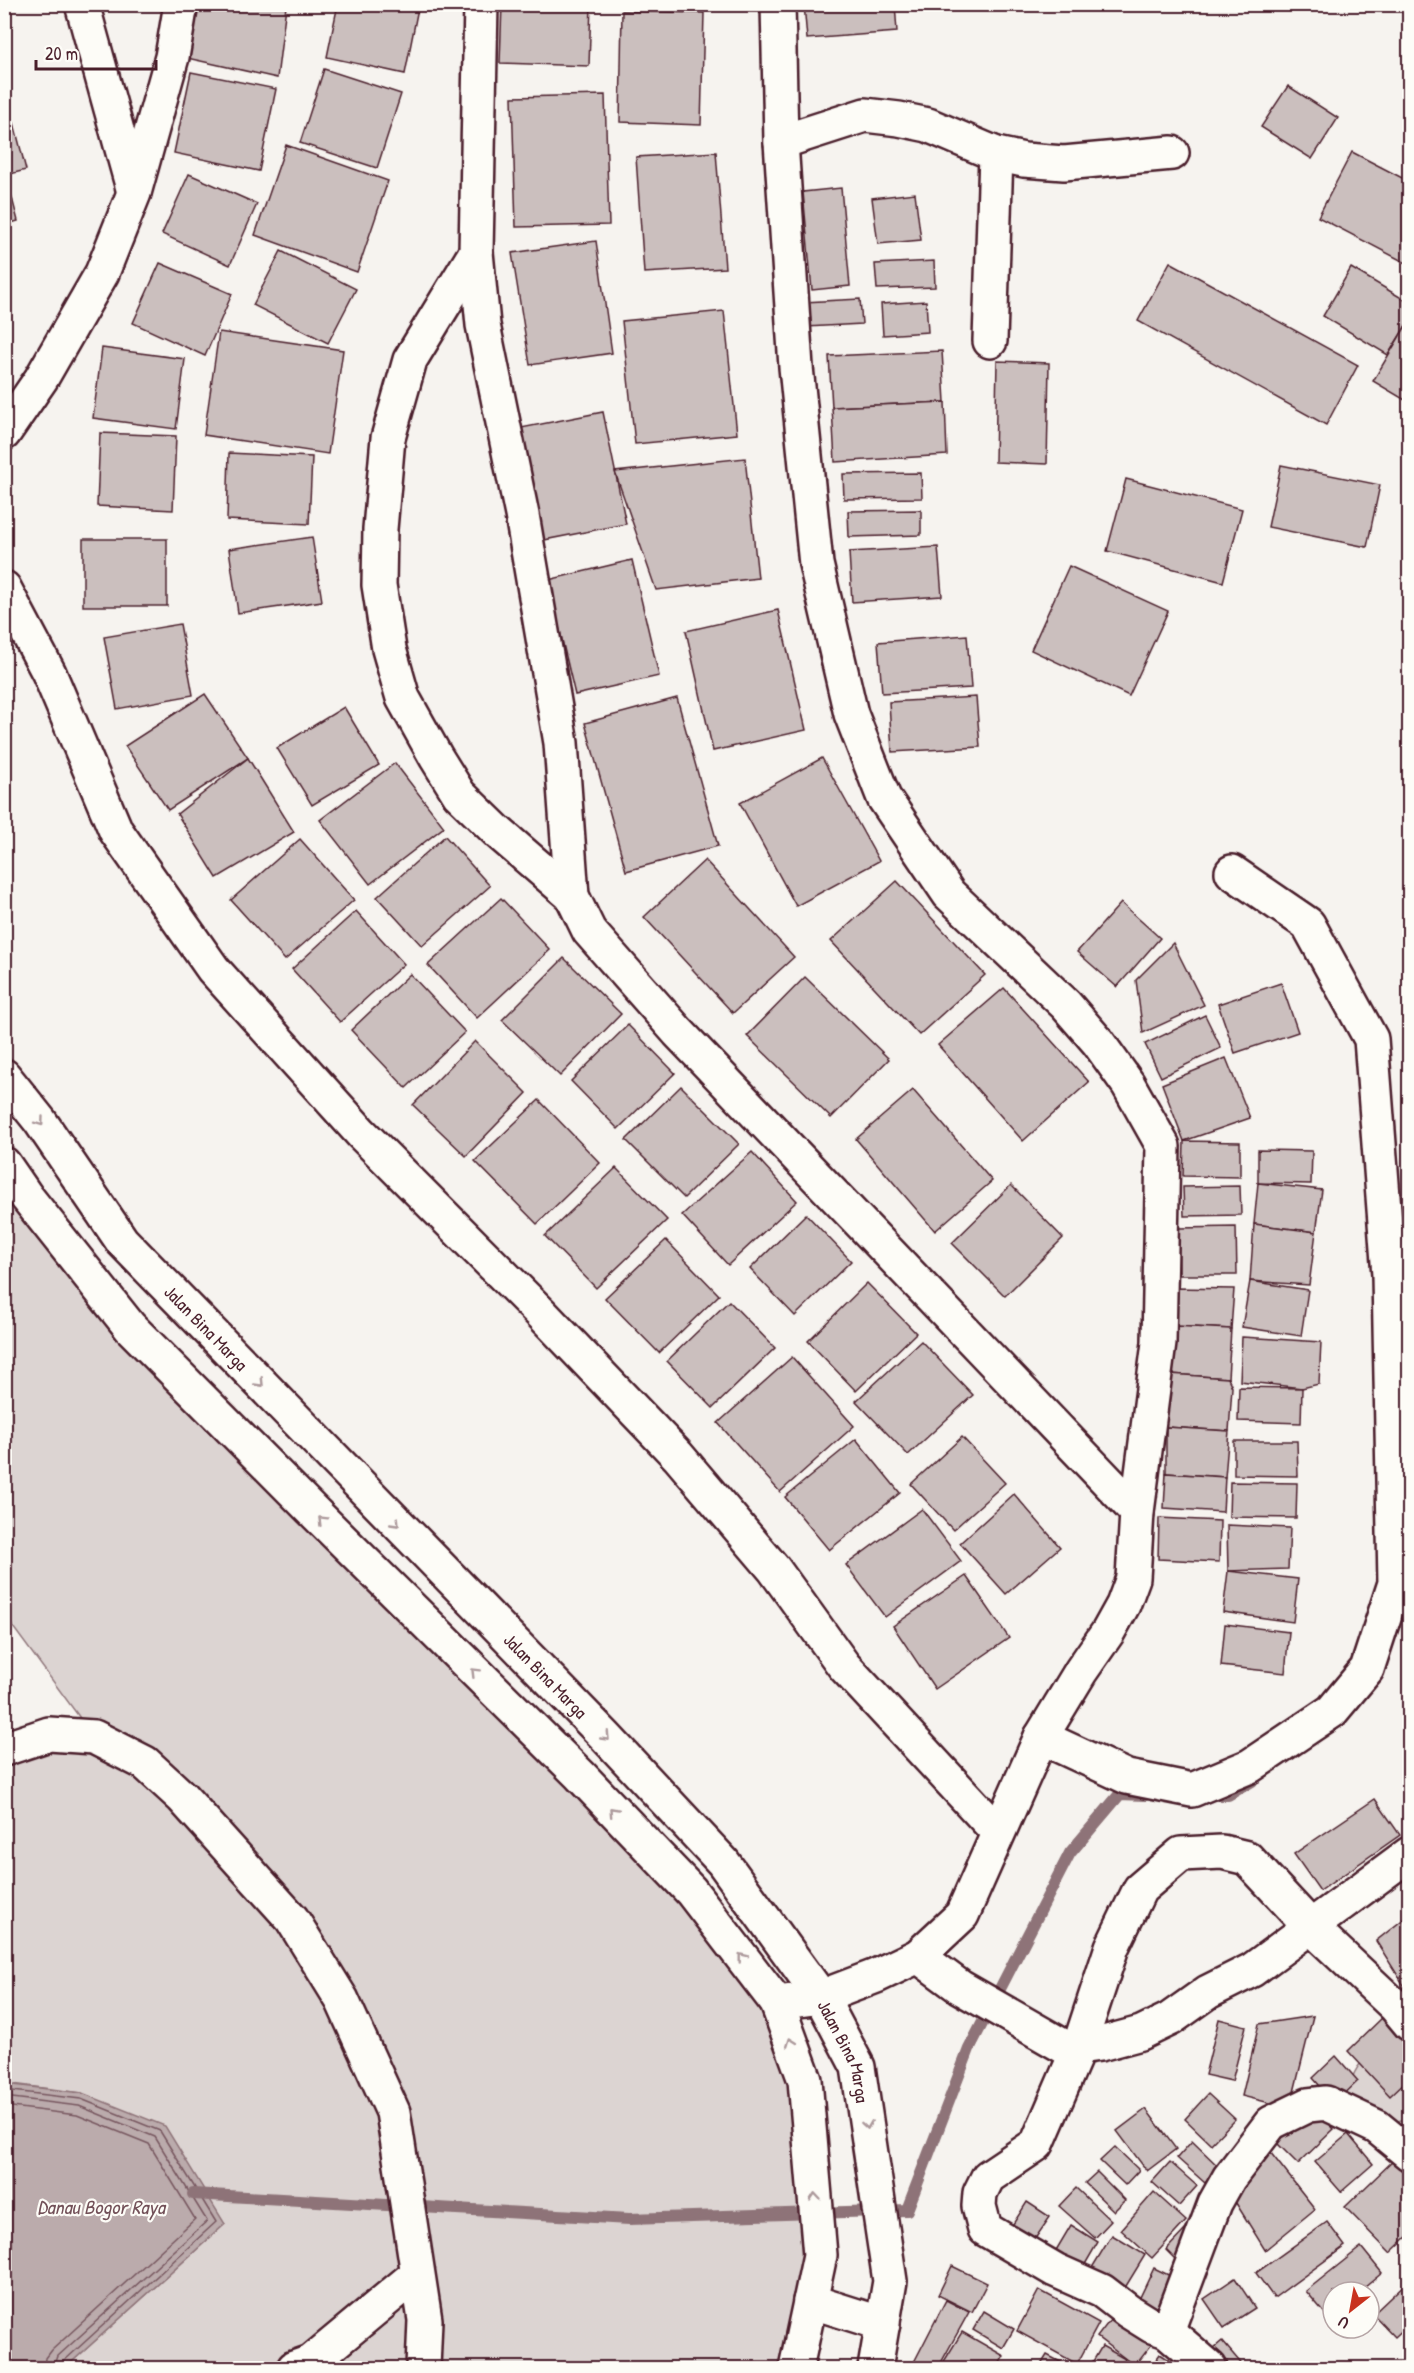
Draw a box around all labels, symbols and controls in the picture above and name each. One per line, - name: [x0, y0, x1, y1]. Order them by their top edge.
- scale bar: [36, 33, 156, 71]
- text: 20 m: [45, 41, 78, 66]
- one-way arrow: [33, 1116, 44, 1127]
- street label: Jalan Bina Marga: [159, 1279, 254, 1376]
- one-way arrow: [252, 1375, 263, 1386]
- one-way arrow: [388, 1515, 399, 1526]
- one-way arrow: [318, 1517, 329, 1528]
- street label: Jalan Bina Marga: [499, 1627, 593, 1724]
- one-way arrow: [472, 1669, 483, 1680]
- one-way arrow: [598, 1729, 609, 1740]
- one-way arrow: [609, 1807, 620, 1817]
- one-way arrow: [738, 1952, 749, 1963]
- street label: Jalan Bina Marga: [812, 1995, 876, 2104]
- one-way arrow: [785, 2037, 798, 2047]
- one-way arrow: [860, 2120, 872, 2129]
- one-way arrow: [809, 2192, 822, 2201]
- water label: Danau Bogor Raya: [37, 2193, 167, 2221]
- north arrow: [1321, 2280, 1381, 2340]
- text: U: [1334, 2311, 1353, 2335]

